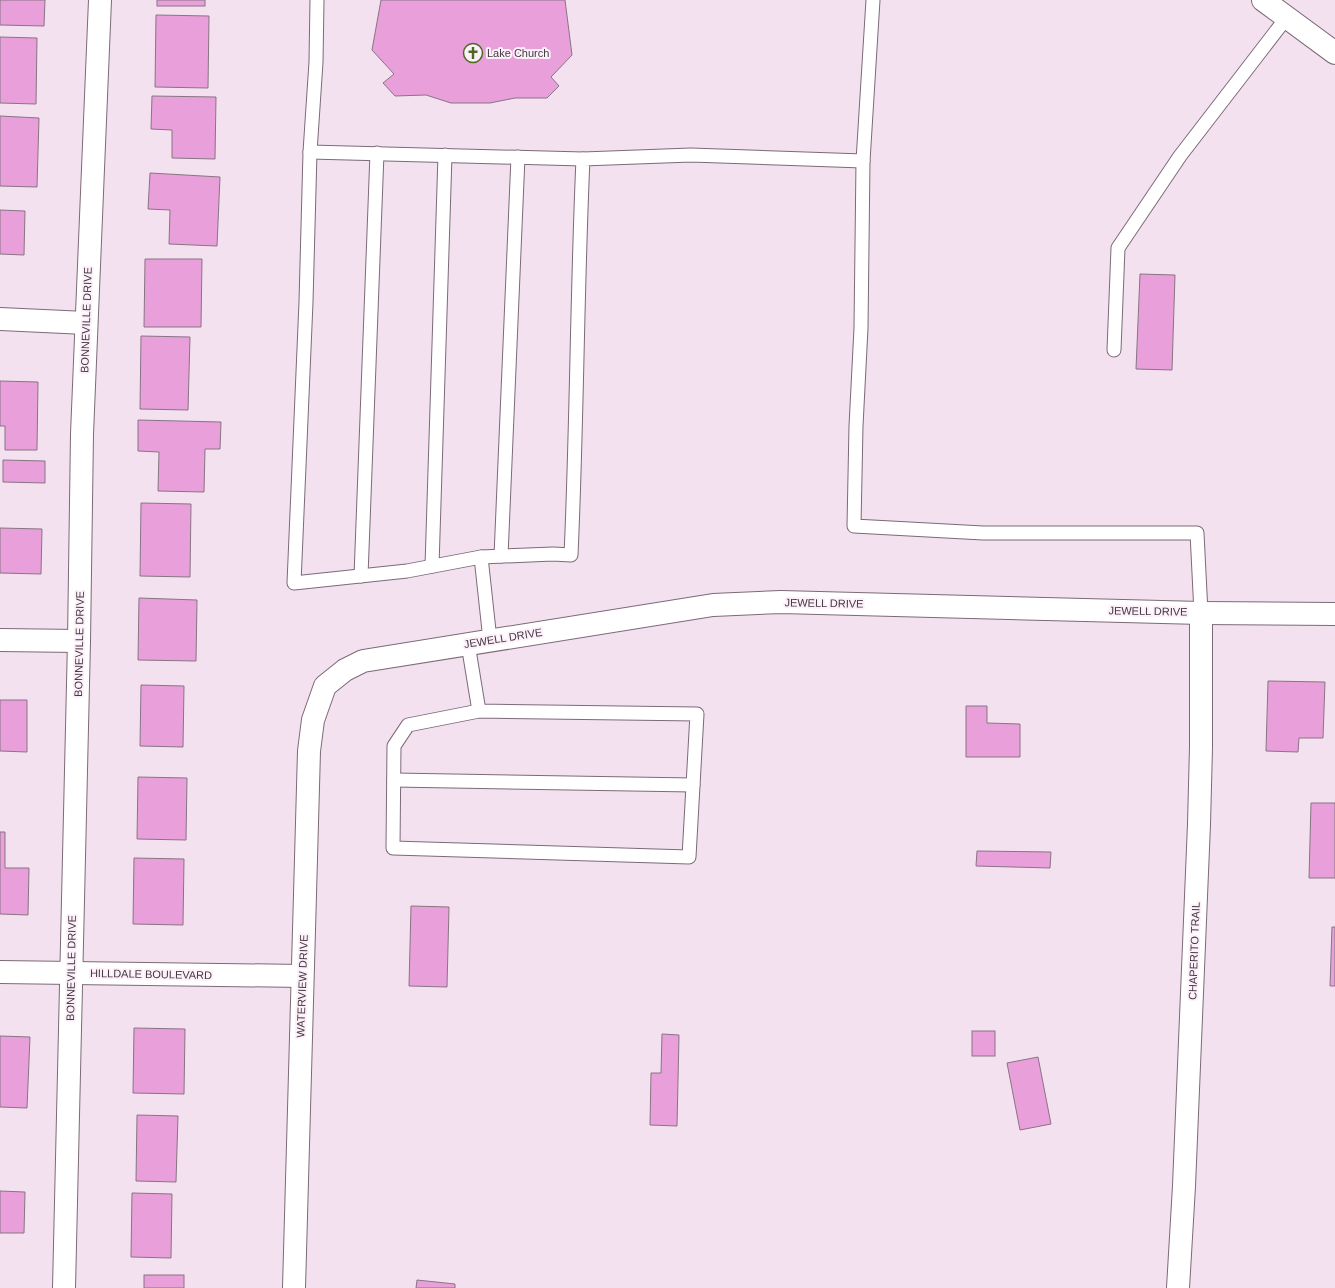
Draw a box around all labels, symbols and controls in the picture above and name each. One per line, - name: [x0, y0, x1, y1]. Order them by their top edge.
- church icon: Lake Church: [462, 42, 484, 64]
- place label: Lake Church: [487, 47, 549, 59]
- street label: BONNEVILLE DRIVE: [78, 267, 94, 373]
- street label: BONNEVILLE DRIVE: [72, 591, 86, 697]
- street label: JEWELL DRIVE: [784, 596, 864, 610]
- street label: JEWELL DRIVE: [1108, 604, 1188, 618]
- street label: JEWELL DRIVE: [463, 626, 543, 650]
- street label: CHAPERITO TRAIL: [1186, 902, 1202, 1000]
- street label: BONNEVILLE DRIVE: [64, 915, 78, 1021]
- street label: WATERVIEW DRIVE: [294, 934, 310, 1038]
- street label: HILLDALE BOULEVARD: [90, 967, 212, 981]

